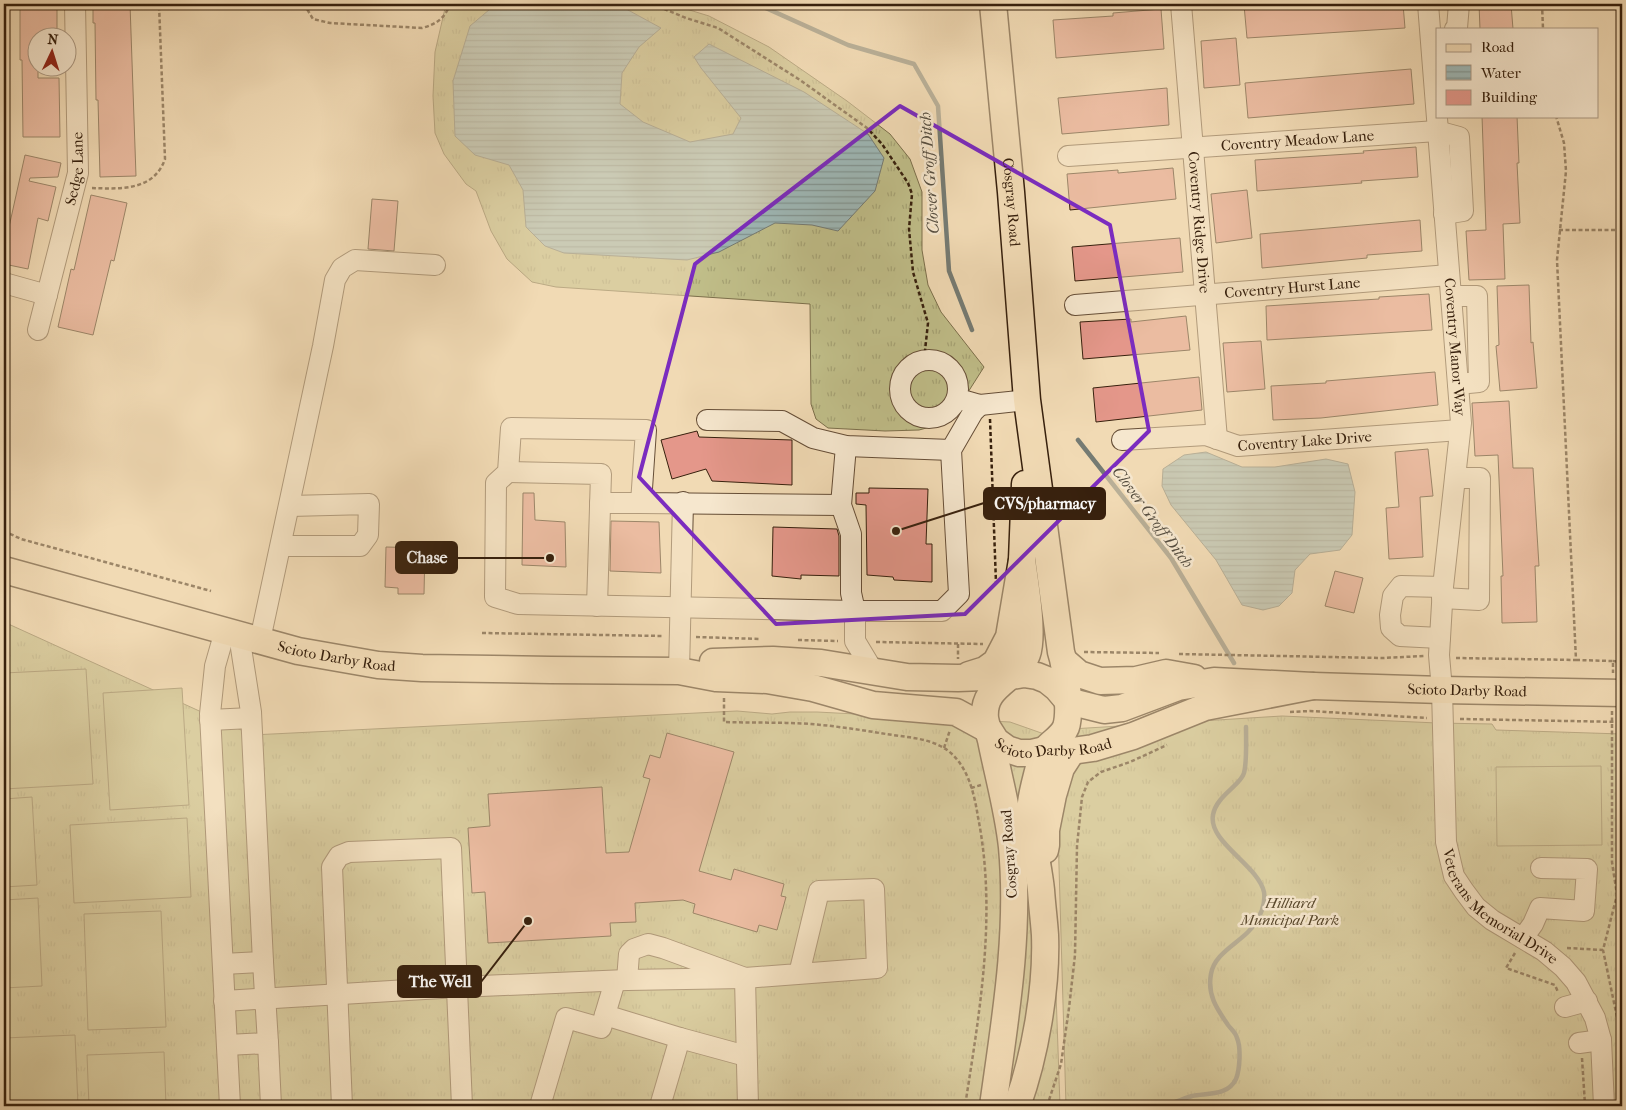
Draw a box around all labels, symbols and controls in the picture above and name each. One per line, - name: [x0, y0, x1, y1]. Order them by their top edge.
- north arrow: [28, 28, 78, 78]
- legend: [1436, 28, 1598, 118]
- text: N: [47, 31, 59, 48]
- text: Road: [1481, 38, 1515, 56]
- text: Water: [1480, 64, 1521, 82]
- text: Building: [1481, 88, 1538, 106]
- water label: Clover Groff Ditch: [915, 111, 943, 235]
- street label: Coventry Meadow Lane: [1220, 126, 1375, 155]
- street label: Sedge Lane: [61, 131, 87, 207]
- street label: Coventry Ridge Drive: [1184, 151, 1214, 295]
- street label: Cosgray Road: [999, 157, 1024, 248]
- street label: Coventry Hurst Lane: [1224, 273, 1362, 302]
- street label: Coventry Manor Way: [1441, 277, 1469, 418]
- street label: Coventry Lake Drive: [1237, 427, 1373, 455]
- water label: Clover Groff Ditch: [1109, 463, 1197, 571]
- callout: CVS/pharmacy: [984, 488, 1105, 519]
- text: CVS/pharmacy: [994, 494, 1097, 514]
- callout: Chase: [396, 542, 457, 573]
- text: Chase: [407, 548, 448, 567]
- street label: Scioto Darby Road: [276, 637, 397, 675]
- street label: Scioto Darby Road: [1407, 680, 1528, 700]
- street label: Scioto Darby Road: [991, 734, 1114, 762]
- street label: Cosgray Road: [997, 808, 1021, 899]
- street label: Veterans Memorial Drive: [1439, 846, 1562, 968]
- park label: Hilliard Municipal Park: [1240, 894, 1339, 929]
- callout: The Well: [398, 966, 481, 997]
- text: The Well: [408, 972, 472, 991]

